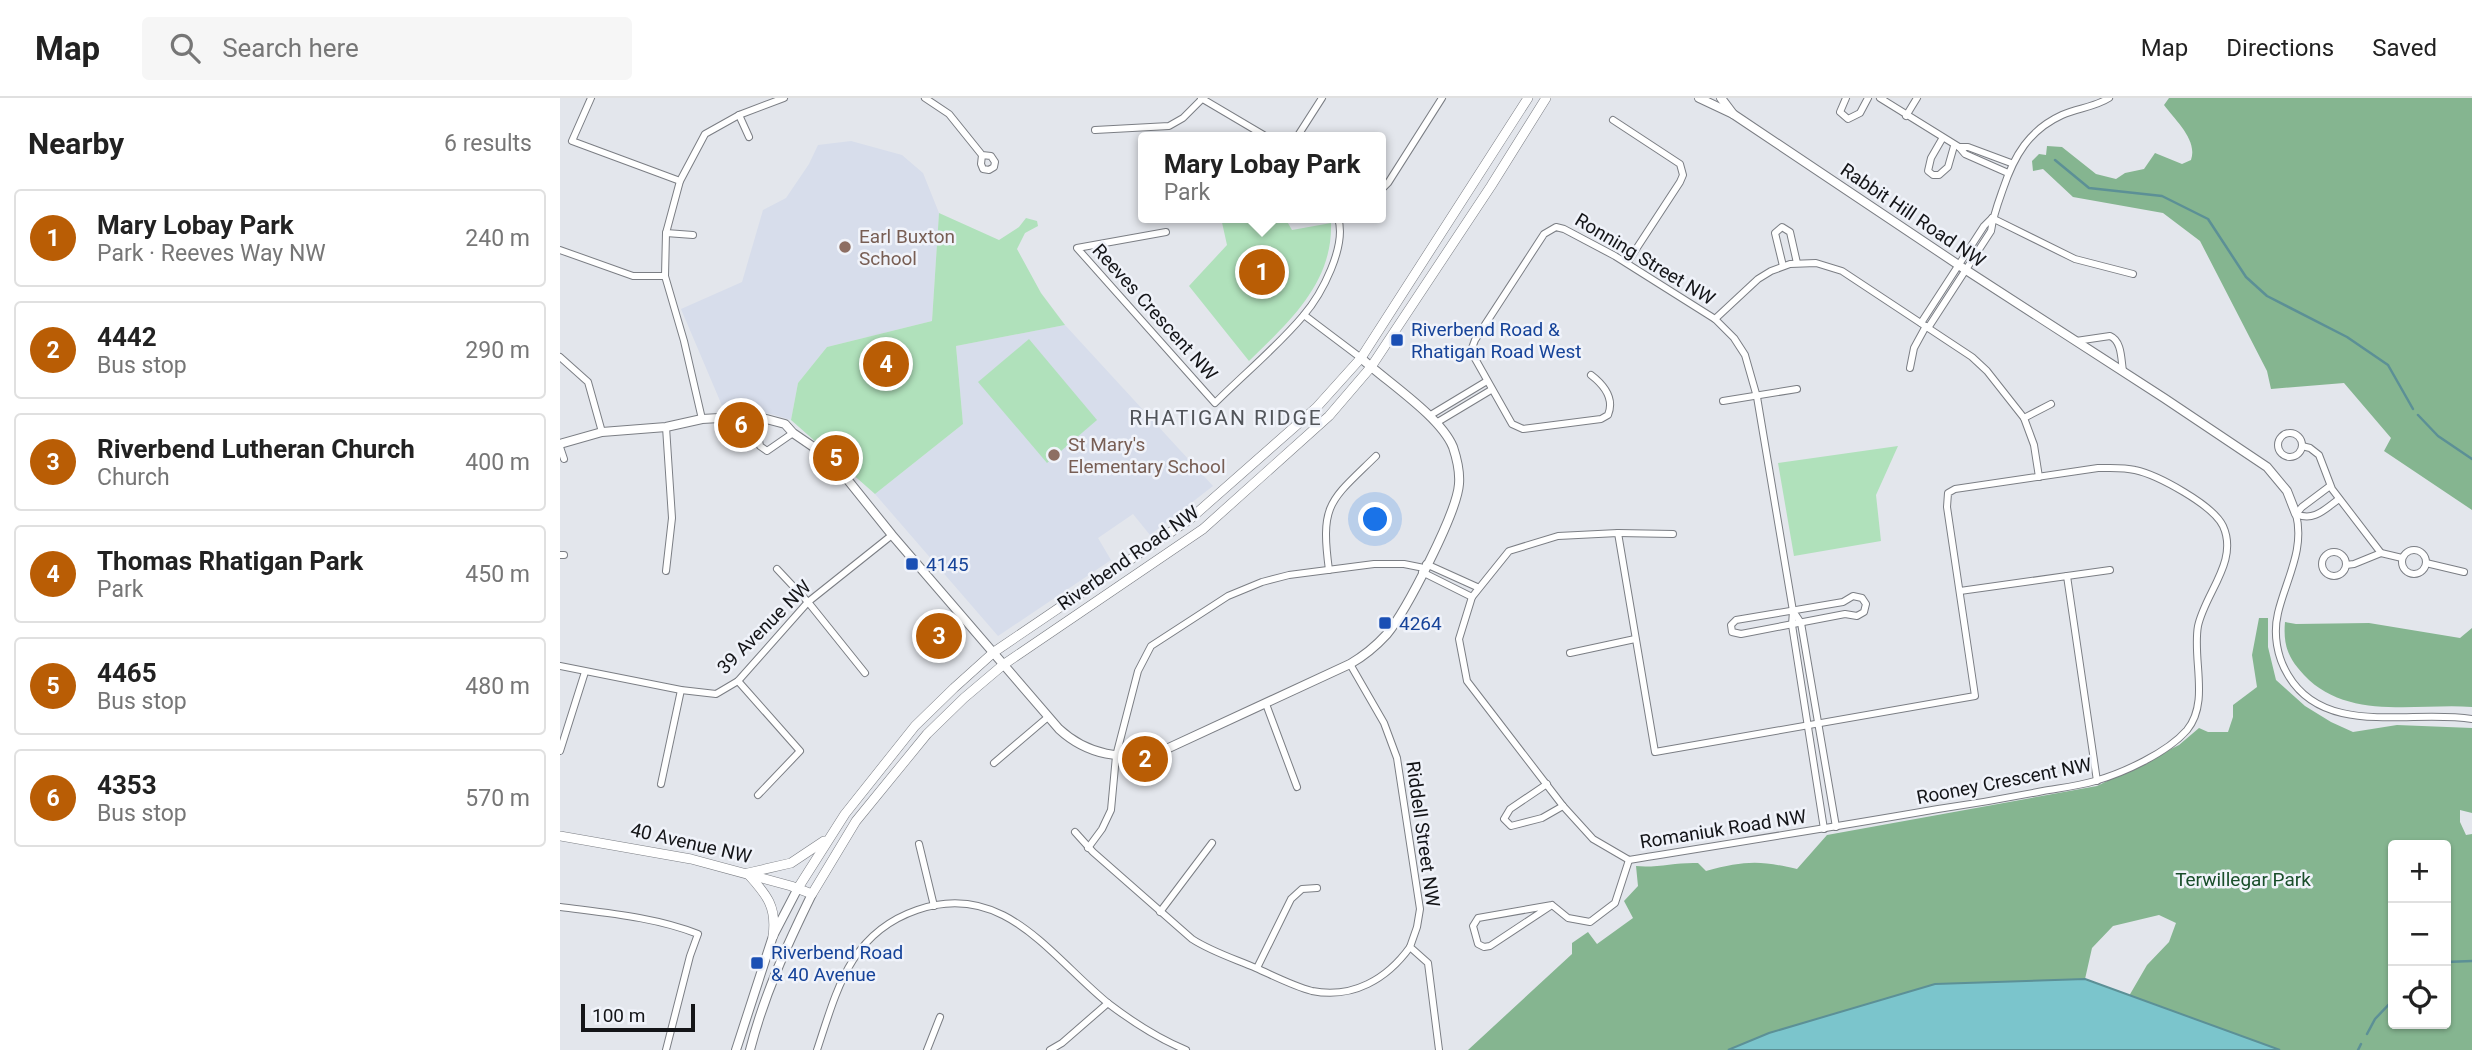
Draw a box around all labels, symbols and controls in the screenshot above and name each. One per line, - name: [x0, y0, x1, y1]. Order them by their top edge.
- search box: [142, 17, 632, 80]
- text: Map: [35, 29, 100, 68]
- icon: search: [166, 29, 204, 67]
- text: Search here: [222, 33, 359, 63]
- text: Map: [2141, 34, 2188, 62]
- text: Directions: [2226, 34, 2334, 62]
- text: Saved: [2372, 34, 2437, 62]
- text: Nearby: [28, 126, 124, 161]
- text: 6 results: [444, 130, 532, 157]
- popup: [1138, 132, 1386, 223]
- text: Mary Lobay Park: [1164, 149, 1360, 179]
- street label: Rabbit Hill Road NW: [1836, 158, 1990, 272]
- text: Park: [1164, 179, 1210, 206]
- street label: Ronning Street NW: [1571, 208, 1719, 310]
- text: Mary Lobay Park: [97, 210, 294, 240]
- text: 1: [46, 225, 60, 252]
- text: 240 m: [465, 225, 530, 252]
- place label: Earl Buxton School: [859, 225, 955, 270]
- marker: Earl Buxton School: [837, 239, 853, 255]
- street label: Reeves Crescent NW: [1088, 239, 1222, 385]
- text: Park · Reeves Way NW: [97, 240, 326, 267]
- pin: 1: [1239, 246, 1285, 298]
- place label: Riverbend Road & Rhatigan Road West: [1411, 318, 1582, 363]
- text: 4442: [97, 322, 157, 352]
- marker: Riverbend Road & Rhatigan Road West: [1389, 332, 1405, 348]
- text: 2: [46, 337, 60, 364]
- text: 290 m: [465, 337, 530, 364]
- pin: 4: [863, 338, 909, 390]
- text: Bus stop: [97, 352, 187, 379]
- pin: 6: [718, 399, 764, 451]
- district label: RHATIGAN RIDGE: [1129, 406, 1323, 430]
- pin: 5: [813, 432, 859, 484]
- place label: St Mary's Elementary School: [1068, 433, 1226, 478]
- text: Riverbend Lutheran Church: [97, 434, 415, 464]
- marker: St Mary's Elementary School: [1046, 447, 1062, 463]
- text: 3: [46, 449, 60, 476]
- text: 400 m: [465, 449, 530, 476]
- text: Church: [97, 464, 170, 491]
- street label: Riverbend Road NW: [1053, 501, 1203, 615]
- your location: [1358, 502, 1392, 536]
- text: Thomas Rhatigan Park: [97, 546, 363, 576]
- place label: 4145: [926, 553, 969, 576]
- marker: 4145: [904, 556, 920, 572]
- text: 4: [46, 561, 60, 588]
- text: 450 m: [465, 561, 530, 588]
- street label: 39 Avenue NW: [712, 575, 816, 679]
- text: Park: [97, 576, 143, 603]
- pin: 3: [916, 610, 962, 662]
- place label: 4264: [1399, 612, 1442, 635]
- marker: 4264: [1377, 615, 1393, 631]
- text: 4465: [97, 658, 157, 688]
- text: 5: [46, 673, 60, 700]
- text: 480 m: [465, 673, 530, 700]
- text: Bus stop: [97, 688, 187, 715]
- pin: 2: [1122, 733, 1168, 785]
- street label: Rooney Crescent NW: [1914, 753, 2094, 809]
- street label: Riddell Street NW: [1401, 760, 1445, 909]
- text: 4353: [97, 770, 157, 800]
- text: 6: [46, 785, 60, 812]
- text: 570 m: [465, 785, 530, 812]
- text: Bus stop: [97, 800, 187, 827]
- street label: Romaniuk Road NW: [1638, 804, 1808, 854]
- street label: 40 Avenue NW: [628, 818, 754, 868]
- map controls: [2388, 840, 2451, 1029]
- button: +: [2388, 840, 2451, 903]
- park label: Terwillegar Park: [2175, 868, 2311, 891]
- button: −: [2388, 903, 2451, 966]
- place label: Riverbend Road & 40 Avenue: [771, 941, 903, 986]
- marker: Riverbend Road & 40 Avenue: [749, 955, 765, 971]
- button: locate: [2388, 966, 2451, 1029]
- scale bar: [581, 1001, 695, 1033]
- text: 100 m: [592, 1004, 645, 1027]

